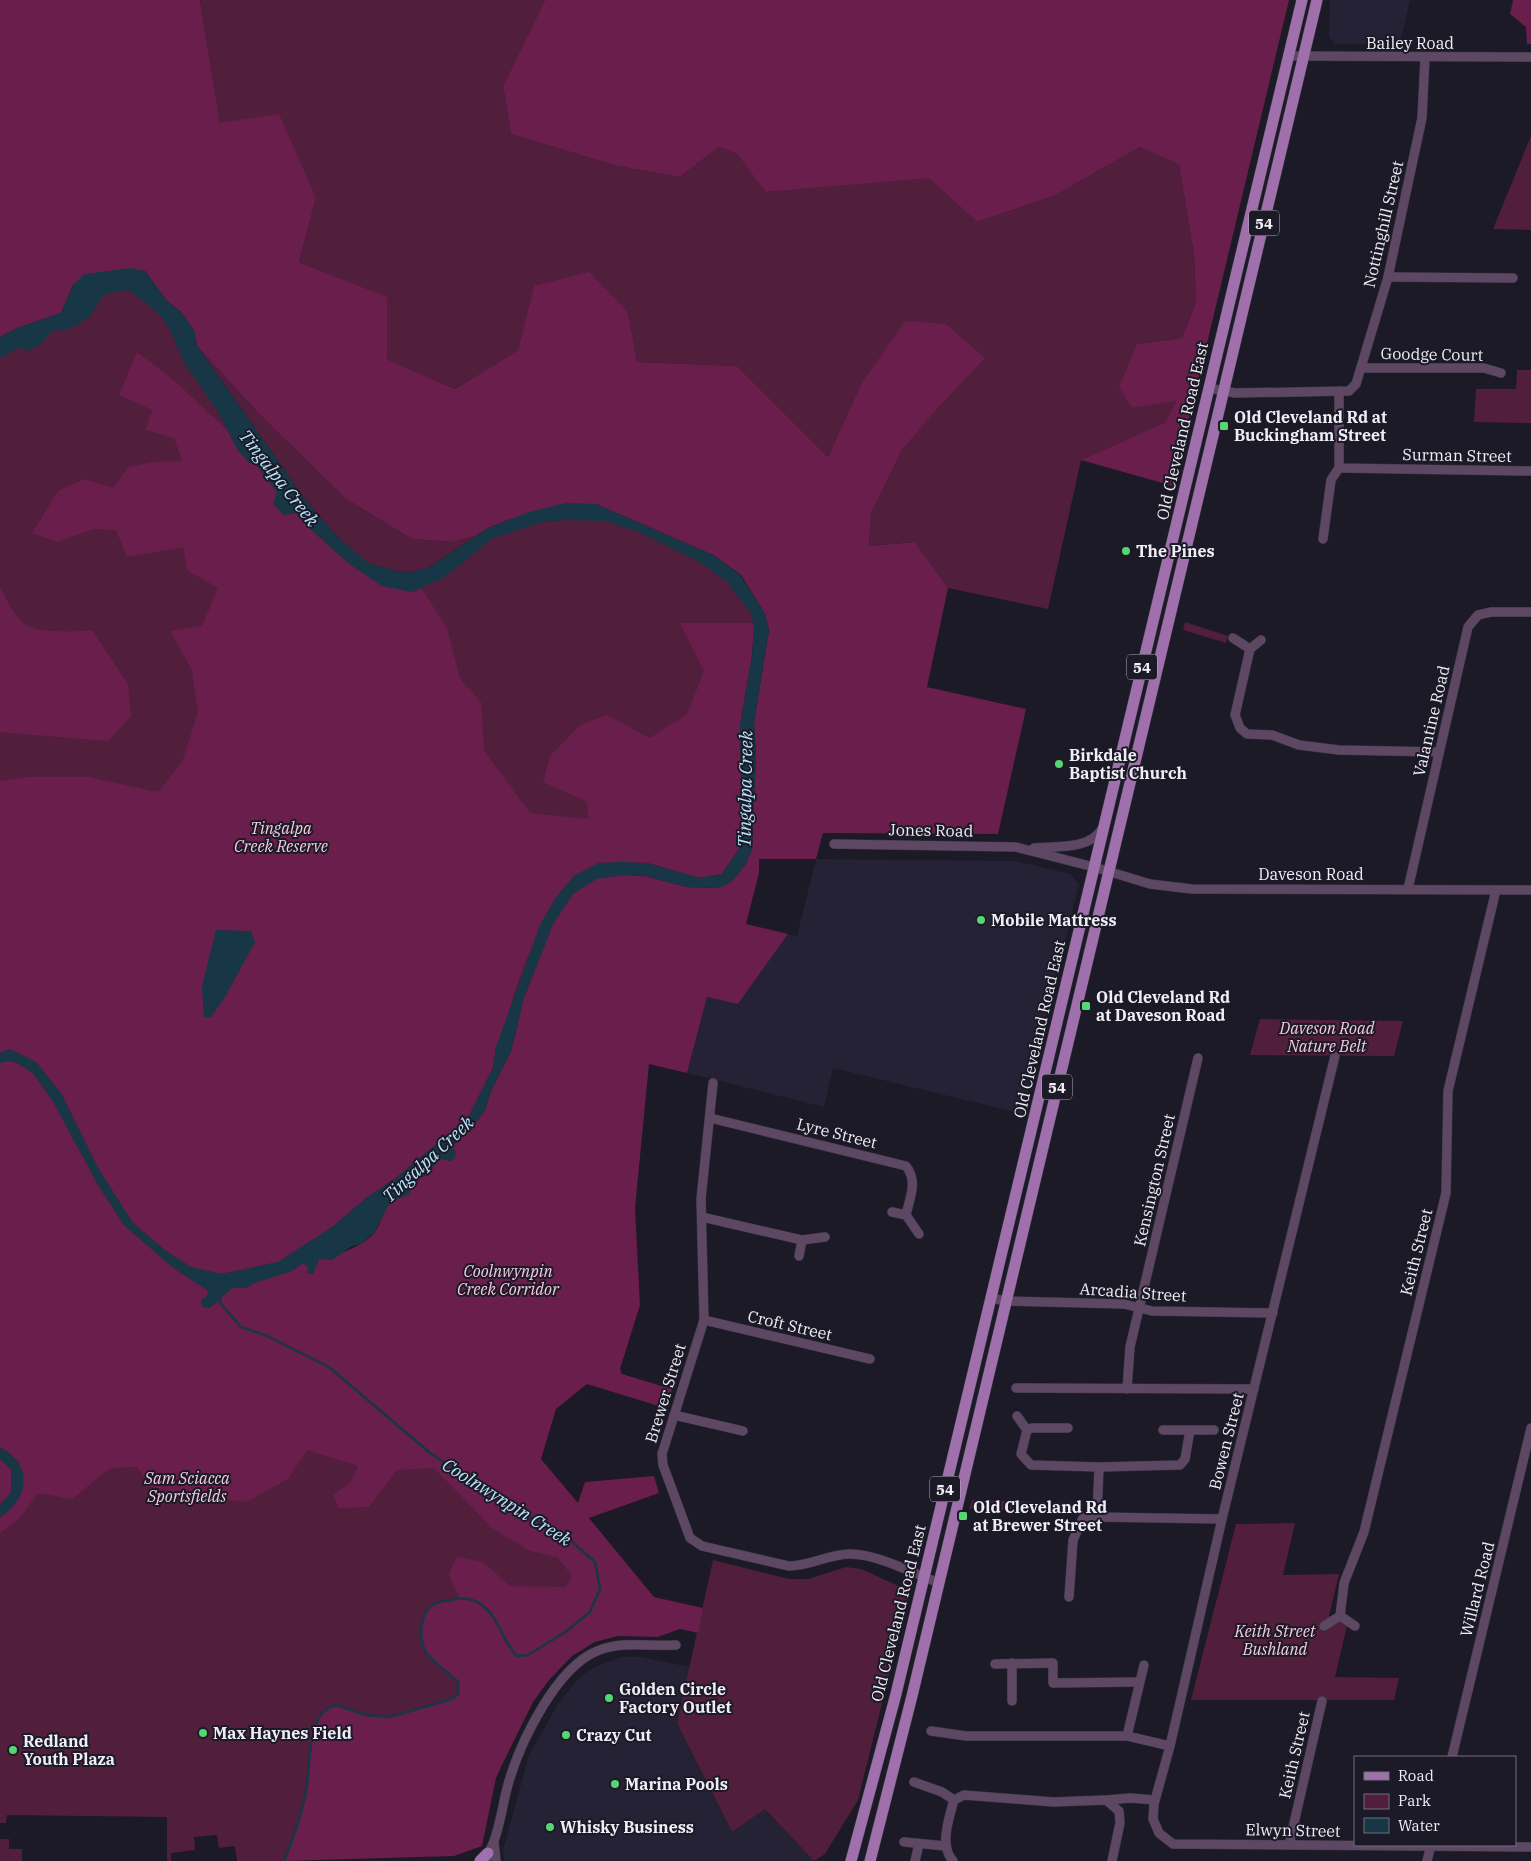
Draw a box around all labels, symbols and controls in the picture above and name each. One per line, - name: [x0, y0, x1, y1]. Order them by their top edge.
- street label: Bailey Road: [1366, 33, 1454, 53]
- street label: Nottinghill Street: [1359, 158, 1407, 289]
- road number: 54: [1249, 210, 1279, 236]
- street label: Old Cleveland Road East: [1152, 340, 1212, 522]
- street label: Goodge Court: [1381, 343, 1484, 365]
- place label: Old Cleveland Rd at Buckingham Street: [1234, 407, 1387, 445]
- marker: Old Cleveland Rd at Buckingham Street: [1218, 420, 1230, 432]
- water label: Tingalpa Creek: [234, 425, 324, 531]
- street label: Surman Street: [1402, 444, 1512, 466]
- place label: The Pines: [1136, 541, 1215, 561]
- marker: The Pines: [1120, 545, 1132, 557]
- road number: 54: [1127, 654, 1157, 680]
- street label: Valantine Road: [1408, 663, 1454, 779]
- water label: Tingalpa Creek: [732, 730, 758, 847]
- place label: Birkdale Baptist Church: [1069, 745, 1187, 783]
- marker: Birkdale Baptist Church: [1053, 758, 1065, 770]
- park label: Tingalpa Creek Reserve: [234, 818, 328, 856]
- street label: Jones Road: [889, 819, 974, 841]
- street label: Daveson Road: [1258, 864, 1364, 884]
- place label: Mobile Mattress: [991, 910, 1117, 930]
- marker: Mobile Mattress: [975, 914, 987, 926]
- street label: Old Cleveland Road East: [1009, 938, 1069, 1120]
- place label: Old Cleveland Rd at Daveson Road: [1096, 987, 1230, 1025]
- marker: Old Cleveland Rd at Daveson Road: [1080, 1000, 1092, 1012]
- park label: Daveson Road Nature Belt: [1279, 1018, 1375, 1056]
- road number: 54: [1042, 1074, 1072, 1100]
- water label: Tingalpa Creek: [378, 1111, 479, 1207]
- street label: Kensington Street: [1129, 1112, 1179, 1248]
- street label: Lyre Street: [795, 1113, 879, 1153]
- street label: Keith Street: [1396, 1206, 1437, 1298]
- park label: Coolnwynpin Creek Corridor: [457, 1261, 560, 1299]
- street label: Arcadia Street: [1079, 1278, 1188, 1306]
- street label: Croft Street: [746, 1306, 834, 1344]
- street label: Brewer Street: [640, 1340, 690, 1445]
- street label: Bowen Street: [1204, 1390, 1248, 1492]
- water label: Coolnwynpin Creek: [438, 1453, 576, 1551]
- park label: Sam Sciacca Sportsfields: [143, 1468, 230, 1506]
- road number: 54: [930, 1476, 960, 1502]
- place label: Old Cleveland Rd at Brewer Street: [973, 1497, 1107, 1535]
- marker: Old Cleveland Rd at Brewer Street: [957, 1510, 969, 1522]
- street label: Old Cleveland Road East: [866, 1522, 930, 1704]
- street label: Willard Road: [1456, 1539, 1499, 1639]
- park label: Keith Street Bushland: [1233, 1621, 1317, 1659]
- place label: Golden Circle Factory Outlet: [619, 1679, 732, 1717]
- marker: Golden Circle Factory Outlet: [603, 1692, 615, 1704]
- street label: Keith Street: [1274, 1709, 1314, 1801]
- place label: Max Haynes Field: [213, 1723, 352, 1743]
- place label: Crazy Cut: [576, 1725, 651, 1745]
- marker: Max Haynes Field: [197, 1727, 209, 1739]
- marker: Crazy Cut: [560, 1729, 572, 1741]
- place label: Redland Youth Plaza: [23, 1731, 115, 1769]
- marker: Redland Youth Plaza: [7, 1744, 19, 1756]
- legend: [1354, 1756, 1516, 1846]
- text: Road: [1398, 1766, 1434, 1785]
- place label: Marina Pools: [625, 1774, 728, 1794]
- marker: Marina Pools: [609, 1778, 621, 1790]
- text: Park: [1398, 1791, 1431, 1810]
- text: Water: [1398, 1816, 1440, 1835]
- place label: Whisky Business: [560, 1817, 694, 1837]
- street label: Elwyn Street: [1245, 1819, 1341, 1841]
- marker: Whisky Business: [544, 1821, 556, 1833]

